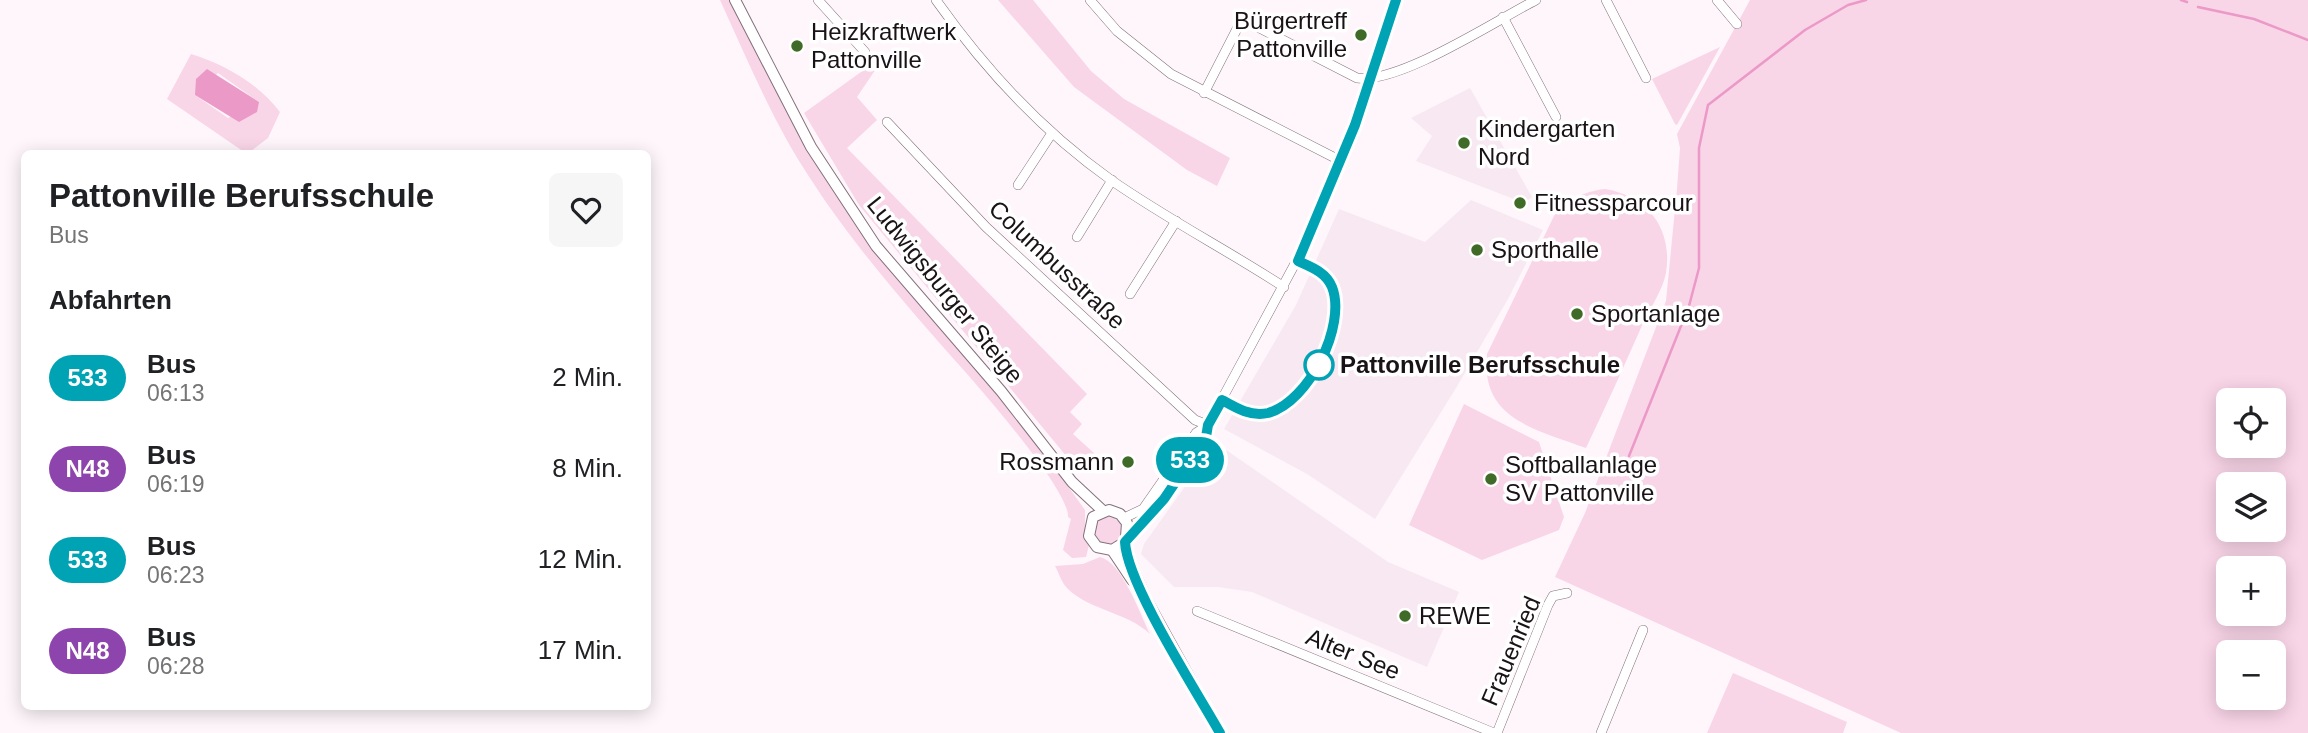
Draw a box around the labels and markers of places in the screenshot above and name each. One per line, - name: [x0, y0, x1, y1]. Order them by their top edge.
- place label: Bürgertreff Pattonville: [1234, 7, 1347, 62]
- place label: Heizkraftwerk Pattonville: [811, 18, 957, 73]
- marker: Bürgertreff Pattonville: [1353, 27, 1369, 43]
- marker: Heizkraftwerk Pattonville: [789, 38, 805, 54]
- place label: Kindergarten Nord: [1478, 115, 1615, 170]
- marker: Kindergarten Nord: [1456, 135, 1472, 151]
- place label: Fitnessparcour: [1534, 189, 1693, 216]
- marker: Fitnessparcour: [1512, 195, 1528, 211]
- place label: Sporthalle: [1491, 236, 1599, 263]
- marker: Sporthalle: [1469, 242, 1485, 258]
- place label: Sportanlage: [1591, 300, 1720, 327]
- marker: Sportanlage: [1569, 306, 1585, 322]
- marker: Pattonville Berufsschule: [1304, 350, 1334, 380]
- place label: Pattonville Berufsschule: [1340, 351, 1620, 378]
- place label: Rossmann: [999, 448, 1114, 475]
- place label: Softballanlage SV Pattonville: [1505, 451, 1657, 506]
- marker: Rossmann: [1120, 454, 1136, 470]
- marker: Softballanlage SV Pattonville: [1483, 471, 1499, 487]
- place label: REWE: [1419, 602, 1491, 629]
- marker: REWE: [1397, 608, 1413, 624]

